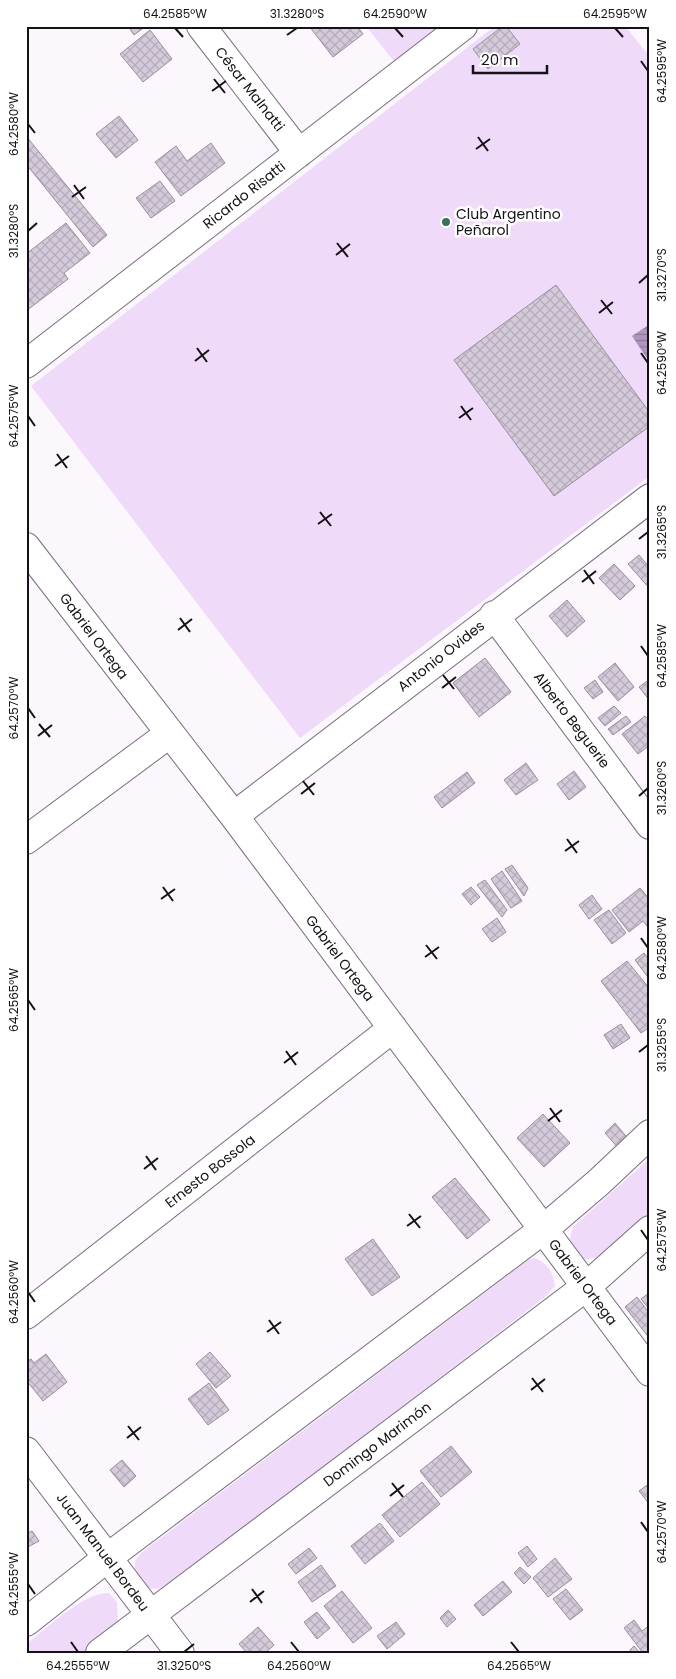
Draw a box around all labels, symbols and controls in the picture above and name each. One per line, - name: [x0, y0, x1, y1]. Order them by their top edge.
- text: 64.2585°W: [143, 5, 207, 22]
- text: 31.3280°S: [270, 5, 324, 22]
- text: 64.2590°W: [363, 5, 427, 22]
- text: 64.2595°W: [583, 5, 647, 22]
- text: 64.2595°W: [653, 39, 670, 103]
- scale bar: [473, 42, 547, 74]
- street label: César Malnatti: [211, 43, 289, 135]
- text: 20 m: [481, 49, 519, 70]
- text: 64.2580°W: [5, 92, 22, 156]
- street label: Ricardo Risatti: [199, 156, 289, 234]
- text: 31.3280°S: [5, 204, 22, 258]
- place label: Club Argentino Peñarol: [456, 204, 561, 240]
- marker: Club Argentino Peñarol: [440, 216, 452, 228]
- text: 31.3270°S: [653, 248, 670, 302]
- text: 64.2590°W: [653, 331, 670, 395]
- text: 64.2575°W: [5, 384, 22, 447]
- text: 31.3265°S: [653, 505, 670, 559]
- street label: Gabriel Ortega: [55, 589, 133, 683]
- street label: Antonio Ovides: [393, 616, 489, 696]
- text: 64.2585°W: [653, 624, 670, 688]
- street label: Alberto Beguerie: [529, 668, 615, 772]
- text: 64.2570°W: [5, 676, 22, 739]
- text: 31.3260°S: [653, 761, 670, 815]
- street label: Gabriel Ortega: [301, 911, 379, 1005]
- text: 64.2580°W: [653, 916, 670, 980]
- text: 64.2565°W: [5, 968, 22, 1032]
- text: 31.3255°S: [653, 1018, 670, 1072]
- street label: Ernesto Bossola: [161, 1130, 259, 1212]
- text: 64.2575°W: [653, 1208, 670, 1271]
- street label: Gabriel Ortega: [544, 1235, 622, 1329]
- text: 64.2560°W: [5, 1260, 22, 1324]
- street label: Domingo Marimón: [319, 1397, 435, 1491]
- street label: Juan Manuel Bordeu: [52, 1489, 154, 1615]
- text: 64.2570°W: [653, 1500, 670, 1563]
- text: 64.2555°W: [5, 1552, 22, 1616]
- text: 64.2555°W: [46, 1657, 110, 1674]
- text: 31.3250°S: [157, 1657, 211, 1674]
- text: 64.2560°W: [267, 1657, 331, 1674]
- text: 64.2565°W: [487, 1657, 551, 1674]

